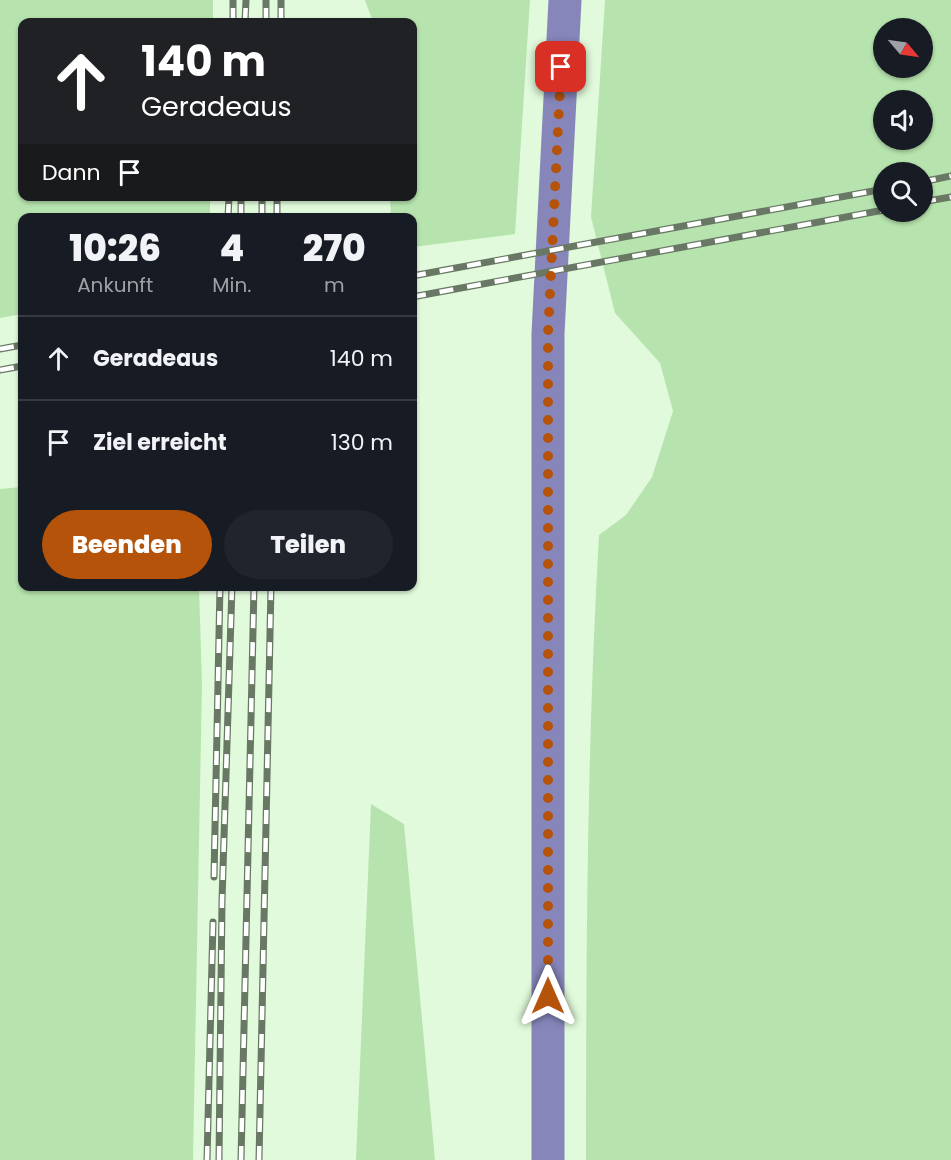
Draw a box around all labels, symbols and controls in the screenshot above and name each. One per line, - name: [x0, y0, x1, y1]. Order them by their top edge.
- north arrow: [873, 18, 933, 78]
- map controls: [873, 18, 933, 222]
- text: 140 m: [141, 32, 266, 91]
- pin: [535, 41, 586, 92]
- icon: ahead: [42, 42, 120, 120]
- icon: arrive: [544, 50, 577, 83]
- text: Geradeaus: [141, 88, 292, 125]
- button: sound: [873, 90, 933, 150]
- icon: arrive: [113, 156, 146, 189]
- text: Dann: [42, 157, 101, 188]
- button: search: [873, 162, 933, 222]
- text: 10:26: [69, 223, 161, 274]
- text: 4: [219, 223, 244, 274]
- text: 270: [303, 223, 366, 274]
- text: Ankunft: [77, 271, 153, 299]
- text: Min.: [212, 271, 251, 299]
- text: m: [324, 271, 345, 299]
- icon: ahead: [42, 342, 75, 375]
- text: Geradeaus: [93, 343, 218, 374]
- text: 140 m: [330, 343, 393, 374]
- icon: arrive: [42, 426, 75, 459]
- text: Ziel erreicht: [93, 427, 227, 458]
- text: 130 m: [331, 427, 393, 458]
- button: Beenden: [42, 510, 212, 579]
- button: Teilen: [224, 510, 393, 579]
- position arrow: [516, 964, 580, 1028]

